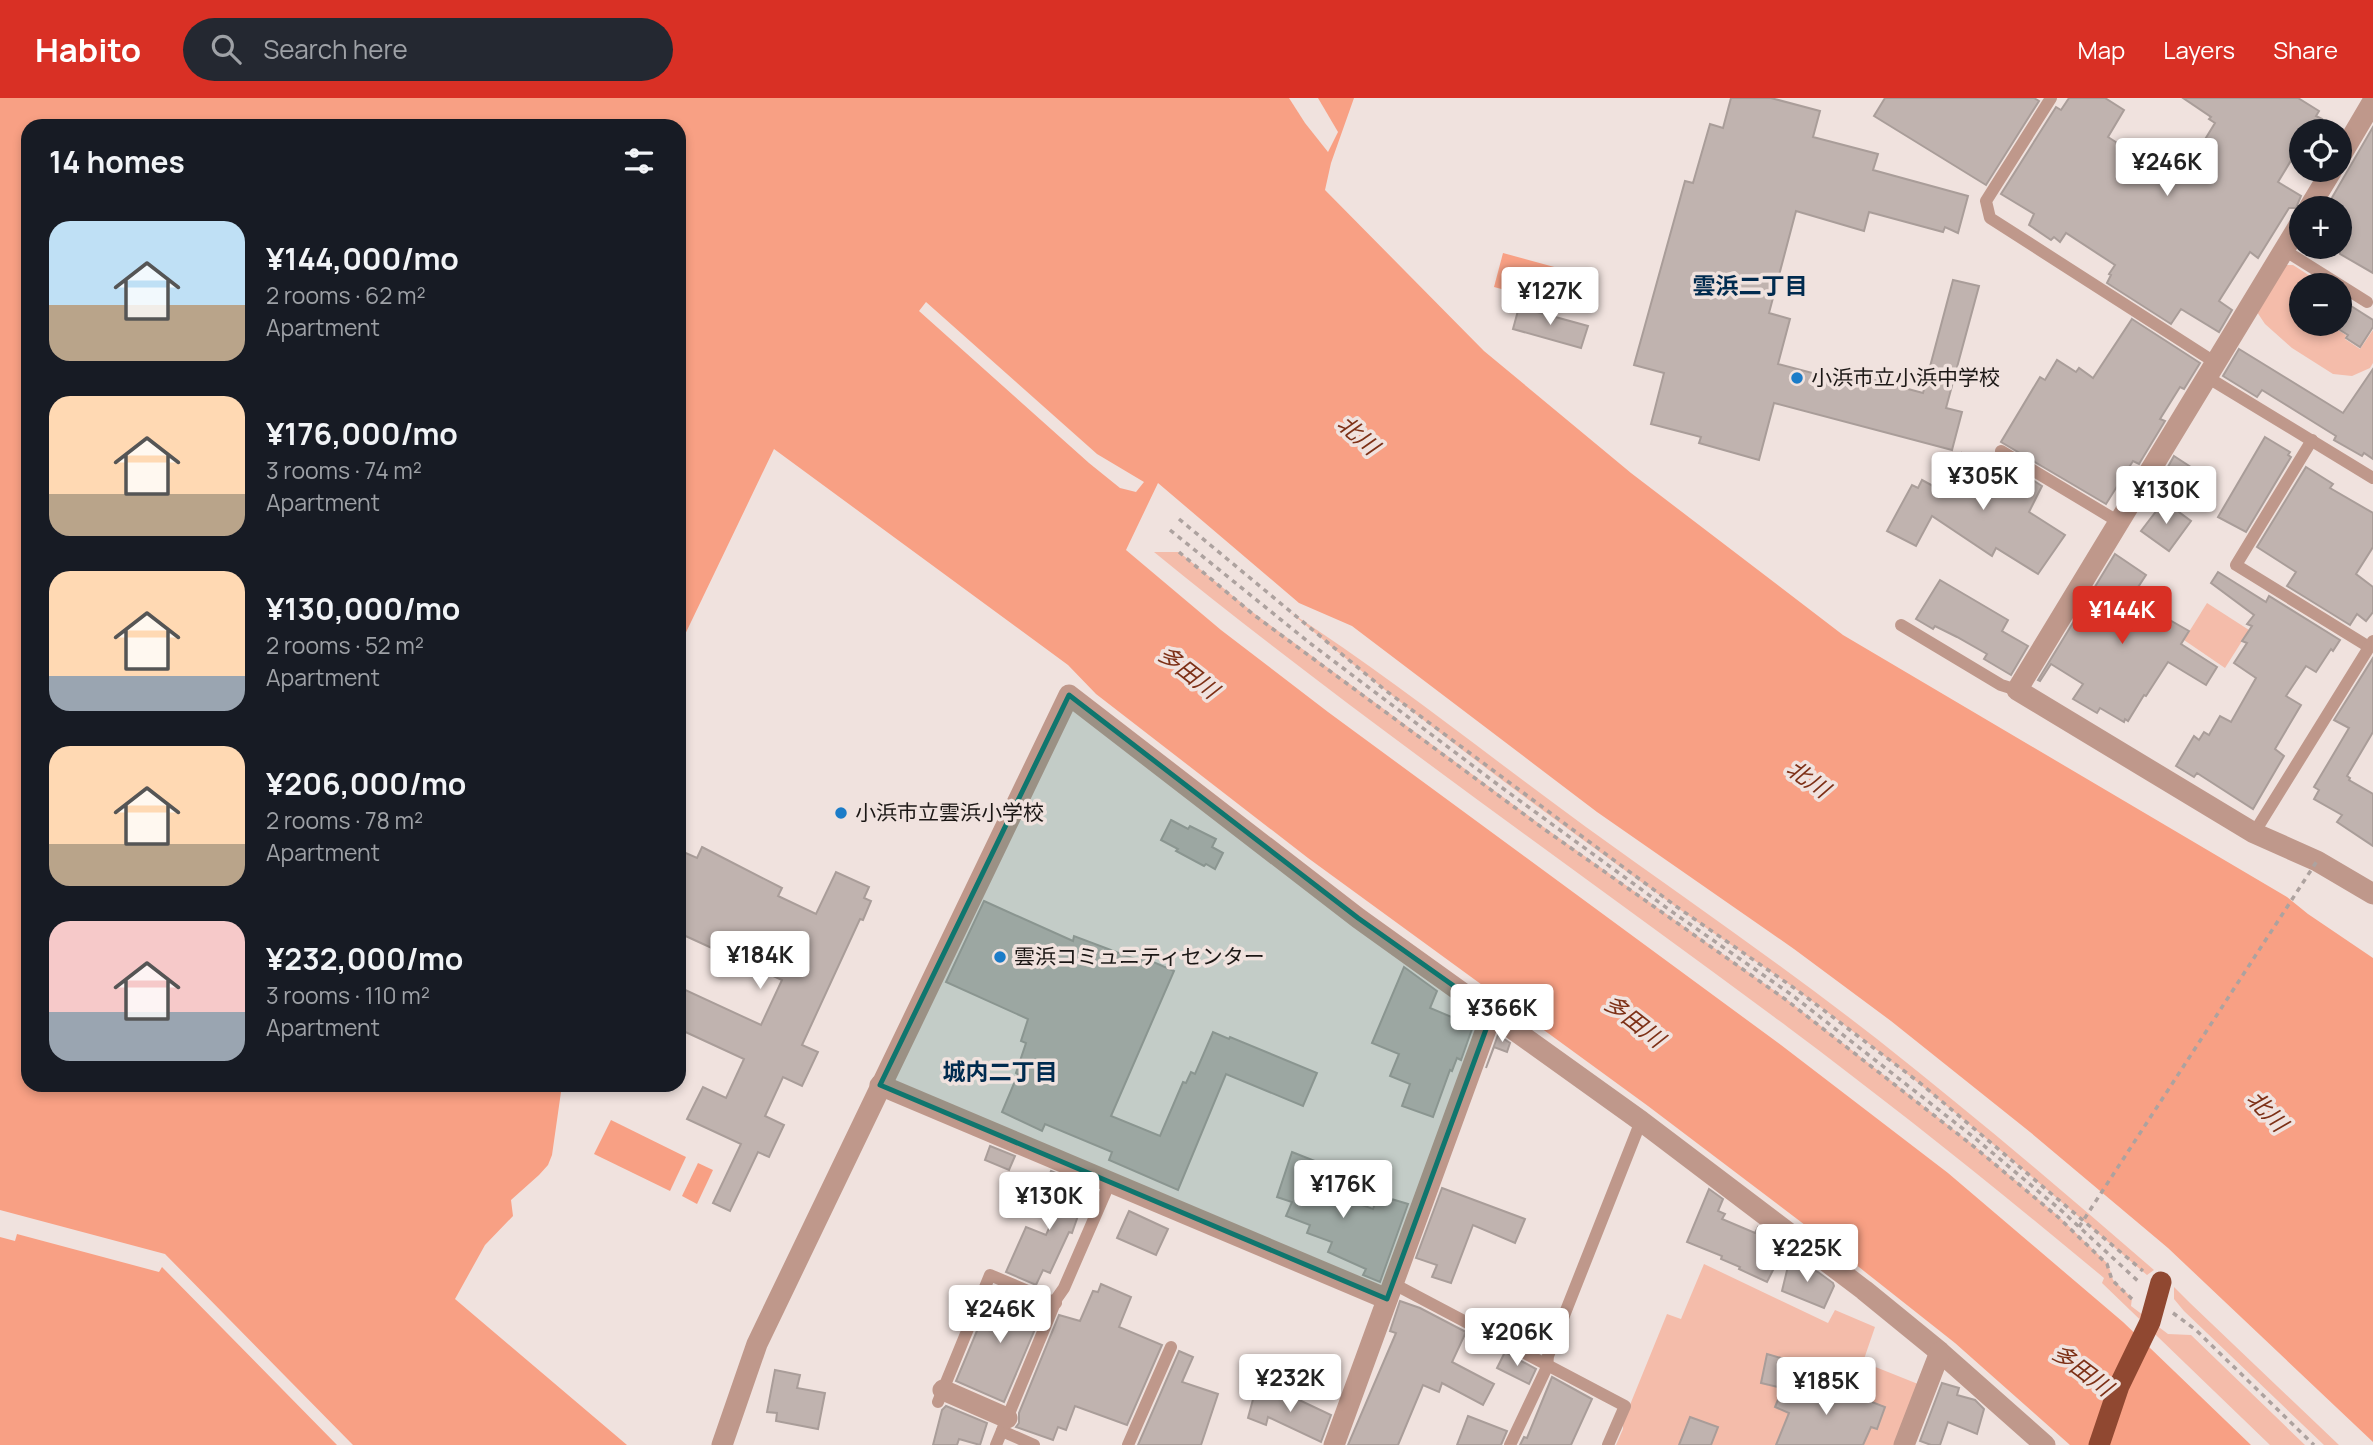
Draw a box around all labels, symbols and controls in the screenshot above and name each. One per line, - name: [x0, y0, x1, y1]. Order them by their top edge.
- search box: [183, 18, 673, 81]
- text: Habito: [35, 27, 141, 72]
- icon: search: [207, 30, 245, 68]
- text: Search here: [263, 31, 408, 67]
- text: Map: [2078, 33, 2125, 66]
- text: Layers: [2163, 33, 2235, 66]
- text: Share: [2273, 33, 2338, 66]
- map controls: [2289, 119, 2352, 336]
- button: locate: [2289, 119, 2352, 182]
- pin: ¥246K: [2118, 139, 2216, 198]
- text: 14 homes: [49, 141, 185, 182]
- icon: filters: [620, 142, 658, 180]
- text: ¥246K: [2132, 145, 2202, 177]
- button: +: [2289, 196, 2352, 259]
- text: ¥144,000/mo: [266, 238, 459, 279]
- icon: home: [105, 249, 189, 333]
- pin: ¥127K: [1501, 268, 1599, 327]
- district label: 雲浜二丁目: [1693, 269, 1808, 301]
- button: −: [2289, 273, 2352, 336]
- text: ¥127K: [1518, 274, 1583, 306]
- text: 2 rooms · 62 m²: [266, 279, 426, 311]
- text: Apartment: [266, 311, 380, 343]
- place label: 小浜市立小浜中学校: [1811, 363, 2000, 391]
- marker: 小浜市立小浜中学校: [1789, 370, 1805, 386]
- water label: 北川: [1331, 407, 1389, 463]
- text: ¥176,000/mo: [266, 413, 458, 454]
- icon: home: [105, 424, 189, 508]
- pin: ¥305K: [1934, 452, 2032, 512]
- text: 3 rooms · 74 m²: [266, 454, 422, 486]
- text: ¥305K: [1948, 459, 2018, 491]
- pin: ¥130K: [2117, 466, 2215, 526]
- text: ¥130K: [2132, 473, 2200, 505]
- text: Apartment: [266, 486, 380, 518]
- pin: ¥144K: [2073, 587, 2171, 646]
- text: ¥130,000/mo: [266, 588, 460, 629]
- text: ¥144K: [2089, 593, 2155, 625]
- icon: home: [105, 599, 189, 683]
- text: 2 rooms · 52 m²: [266, 629, 424, 661]
- water label: 多田川: [1152, 637, 1228, 707]
- text: Apartment: [266, 661, 380, 693]
- water label: 北川: [1781, 752, 1839, 806]
- text: ¥206,000/mo: [266, 763, 466, 804]
- icon: home: [105, 774, 189, 858]
- place label: 小浜市立雲浜小学校: [855, 798, 1044, 826]
- text: 2 rooms · 78 m²: [266, 804, 423, 836]
- marker: 小浜市立雲浜小学校: [833, 805, 849, 821]
- text: Apartment: [266, 836, 380, 868]
- pin: ¥184K: [711, 932, 809, 991]
- text: ¥232,000/mo: [266, 938, 463, 979]
- text: ¥184K: [726, 938, 794, 970]
- place label: 雲浜コミュニティセンター: [1014, 942, 1265, 970]
- icon: home: [105, 949, 189, 1033]
- marker: 雲浜コミュニティセンター: [992, 949, 1008, 965]
- text: 3 rooms · 110 m²: [266, 979, 430, 1011]
- pin: ¥366K: [1453, 984, 1551, 1044]
- water label: 多田川: [1598, 986, 1674, 1056]
- text: ¥366K: [1467, 991, 1537, 1023]
- text: Apartment: [266, 1011, 380, 1043]
- district label: 城内二丁目: [943, 1055, 1058, 1087]
- water label: 北川: [2240, 1083, 2297, 1140]
- pin: ¥176K: [1294, 1160, 1392, 1220]
- text: ¥176K: [1310, 1167, 1376, 1199]
- pin: ¥130K: [1000, 1172, 1098, 1232]
- text: ¥130K: [1015, 1179, 1083, 1211]
- pin: ¥225K: [1758, 1224, 1856, 1284]
- text: ¥225K: [1772, 1231, 1842, 1263]
- pin: ¥246K: [951, 1286, 1049, 1345]
- text: ¥246K: [965, 1292, 1035, 1324]
- pin: ¥206K: [1468, 1308, 1566, 1368]
- text: ¥206K: [1481, 1315, 1553, 1347]
- water label: 多田川: [2045, 1336, 2122, 1405]
- pin: ¥232K: [1241, 1354, 1339, 1414]
- pin: ¥185K: [1777, 1358, 1875, 1417]
- text: ¥232K: [1255, 1361, 1325, 1393]
- text: ¥185K: [1793, 1364, 1859, 1396]

